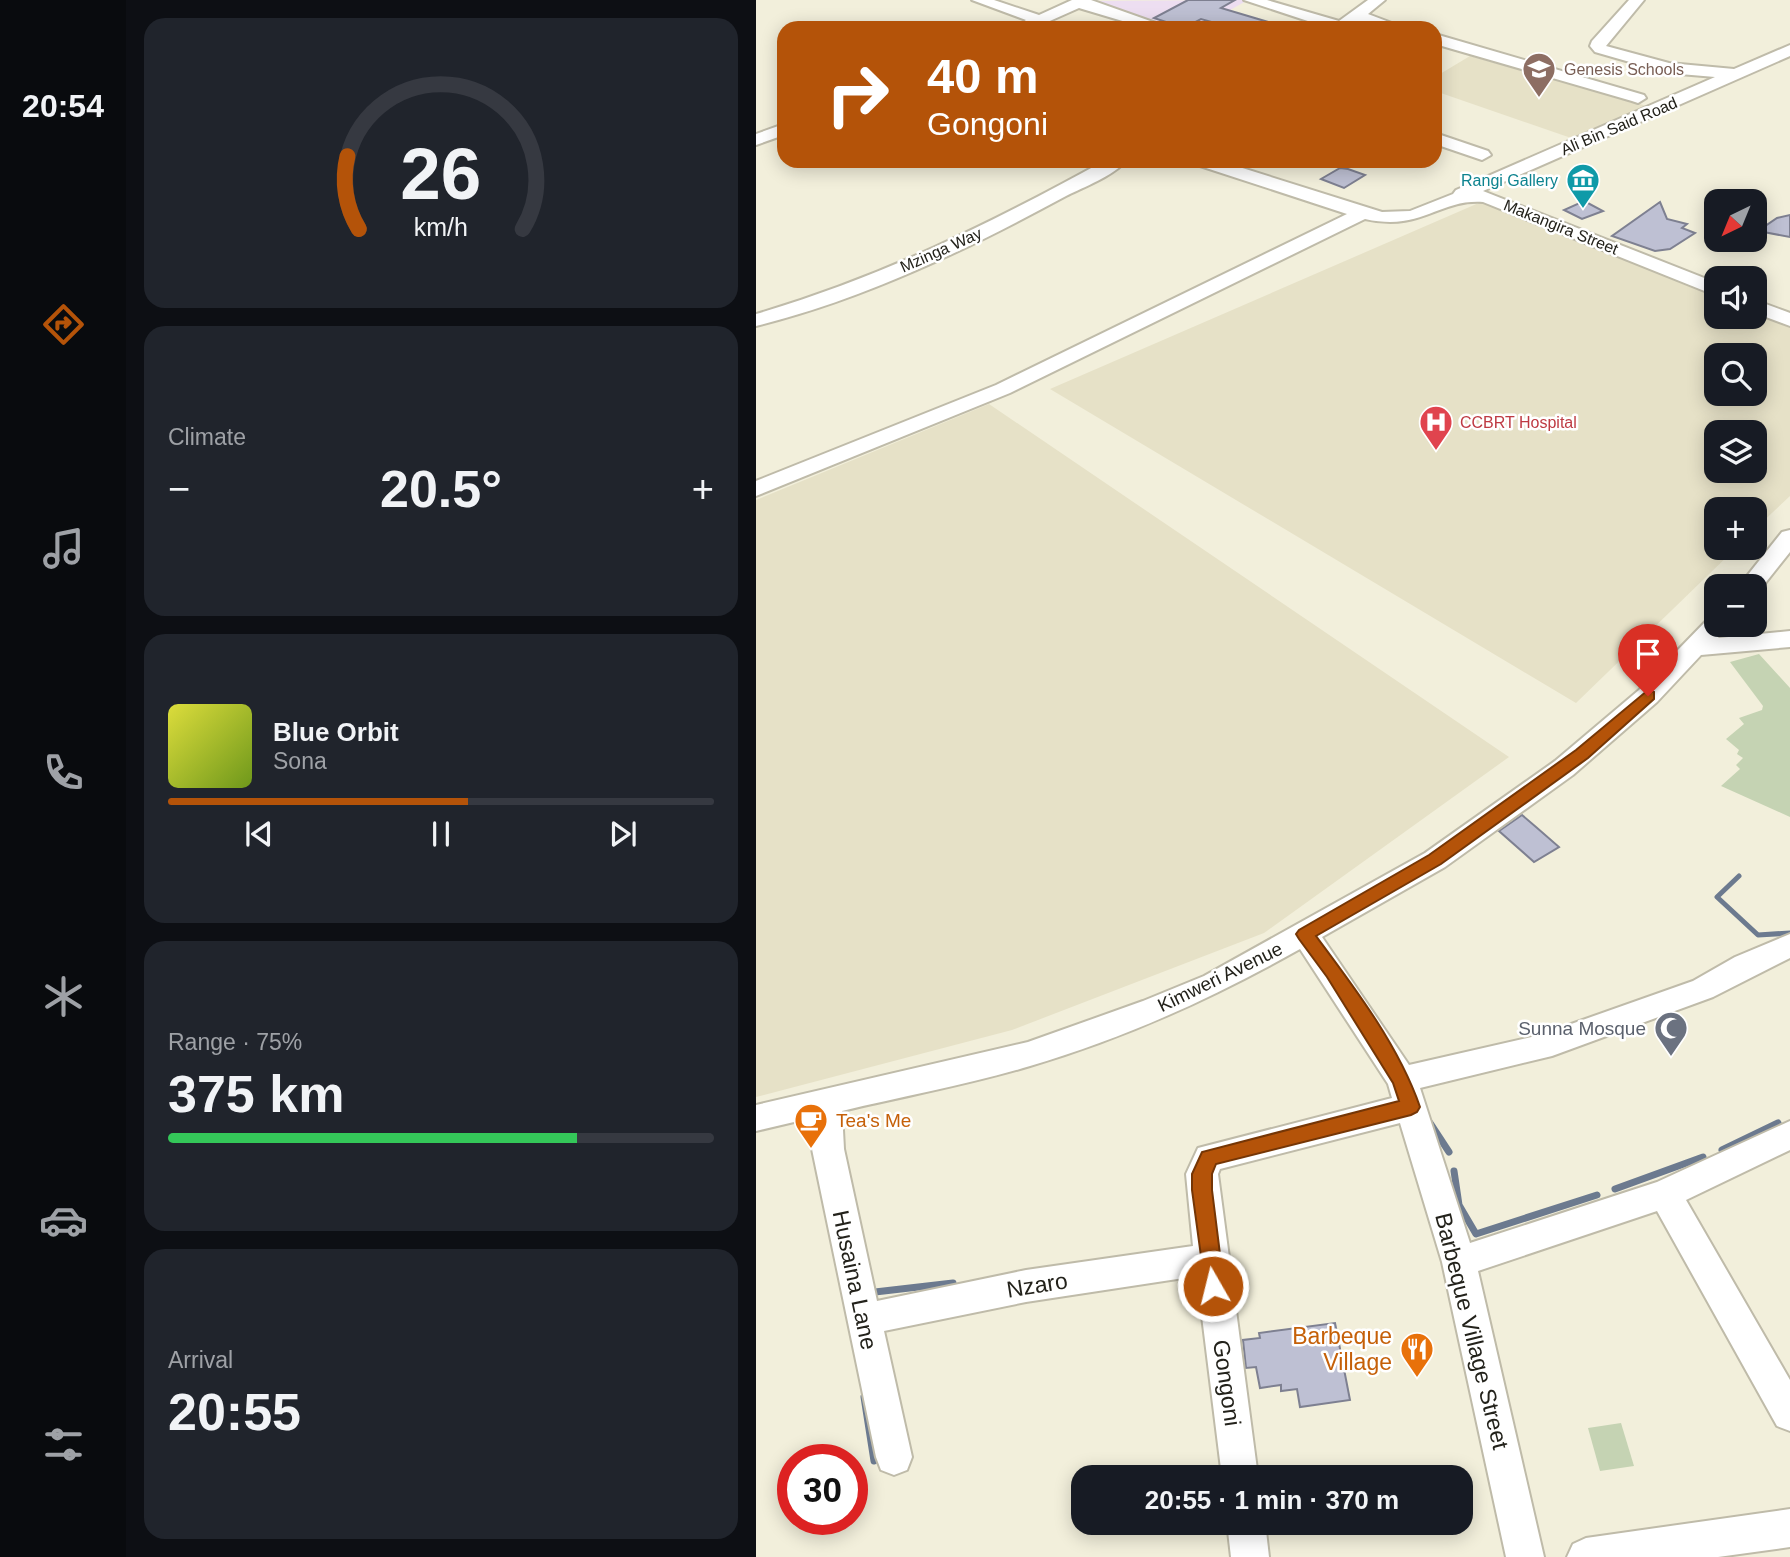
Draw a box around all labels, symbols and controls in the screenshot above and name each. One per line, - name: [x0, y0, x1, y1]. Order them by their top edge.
- icon: right: [812, 49, 903, 140]
- text: 40 m: [927, 49, 1039, 103]
- school or university icon: Genesis Schools: [1520, 50, 1558, 99]
- place label: Genesis Schools: [1564, 61, 1684, 78]
- text: 20:54: [22, 88, 104, 124]
- street label: Ali Bin Said Road: [1558, 94, 1680, 158]
- text: Gongoni: [927, 106, 1048, 142]
- text: 26: [401, 133, 481, 214]
- museum icon: Rangi Gallery: [1564, 161, 1602, 210]
- place label: Rangi Gallery: [1461, 172, 1558, 189]
- north arrow: [1704, 189, 1768, 252]
- map controls: [1704, 189, 1767, 637]
- street label: Makangira Street: [1501, 196, 1621, 258]
- text: km/h: [414, 213, 468, 241]
- street label: Mzinga Way: [898, 224, 984, 276]
- button: sound: [1704, 266, 1767, 329]
- icon: directions: [39, 300, 88, 349]
- button: search: [1704, 343, 1767, 406]
- hospital icon: CCBRT Hospital: [1417, 403, 1455, 452]
- place label: CCBRT Hospital: [1460, 414, 1577, 431]
- button: layers: [1704, 420, 1767, 483]
- text: Climate: [168, 424, 246, 450]
- text: 20.5°: [380, 460, 502, 518]
- text: −: [168, 468, 190, 510]
- text: +: [692, 468, 714, 510]
- button: +: [1704, 497, 1767, 560]
- icon: music: [39, 524, 88, 573]
- button: −: [1704, 574, 1767, 637]
- pin: [1618, 624, 1678, 696]
- icon: arrive: [1629, 635, 1667, 673]
- text: Blue Orbit: [273, 717, 399, 747]
- icon: phone: [39, 748, 88, 797]
- text: Sona: [273, 748, 327, 774]
- icon: previous: [240, 815, 278, 853]
- icon: pause: [422, 815, 460, 853]
- icon: next: [604, 815, 642, 853]
- street label: Kimweri Avenue: [1154, 938, 1286, 1016]
- icon: climate: [39, 972, 88, 1021]
- mosque icon: Sunna Mosque: [1652, 1009, 1690, 1058]
- place label: Sunna Mosque: [1518, 1018, 1646, 1039]
- text: Range · 75%: [168, 1029, 302, 1055]
- text: 375 km: [168, 1065, 344, 1123]
- cafe icon: Tea's Me: [792, 1101, 830, 1150]
- place label: Tea's Me: [836, 1110, 911, 1131]
- icon: car: [39, 1196, 88, 1245]
- street label: Husaina Lane: [828, 1208, 882, 1352]
- street label: Barbeque Village Street: [1430, 1210, 1514, 1452]
- position arrow: [1176, 1249, 1250, 1323]
- street label: Nzaro: [1005, 1267, 1069, 1303]
- place label: Barbeque Village: [1292, 1323, 1392, 1375]
- restaurant icon: Barbeque Village: [1398, 1330, 1436, 1379]
- street label: Gongoni: [1208, 1338, 1246, 1428]
- text: Arrival: [168, 1347, 233, 1373]
- text: 20:55: [168, 1383, 301, 1441]
- icon: filters: [39, 1420, 88, 1469]
- speed limit sign: 30: [777, 1444, 868, 1535]
- text: 20:55 · 1 min · 370 m: [1145, 1485, 1399, 1515]

